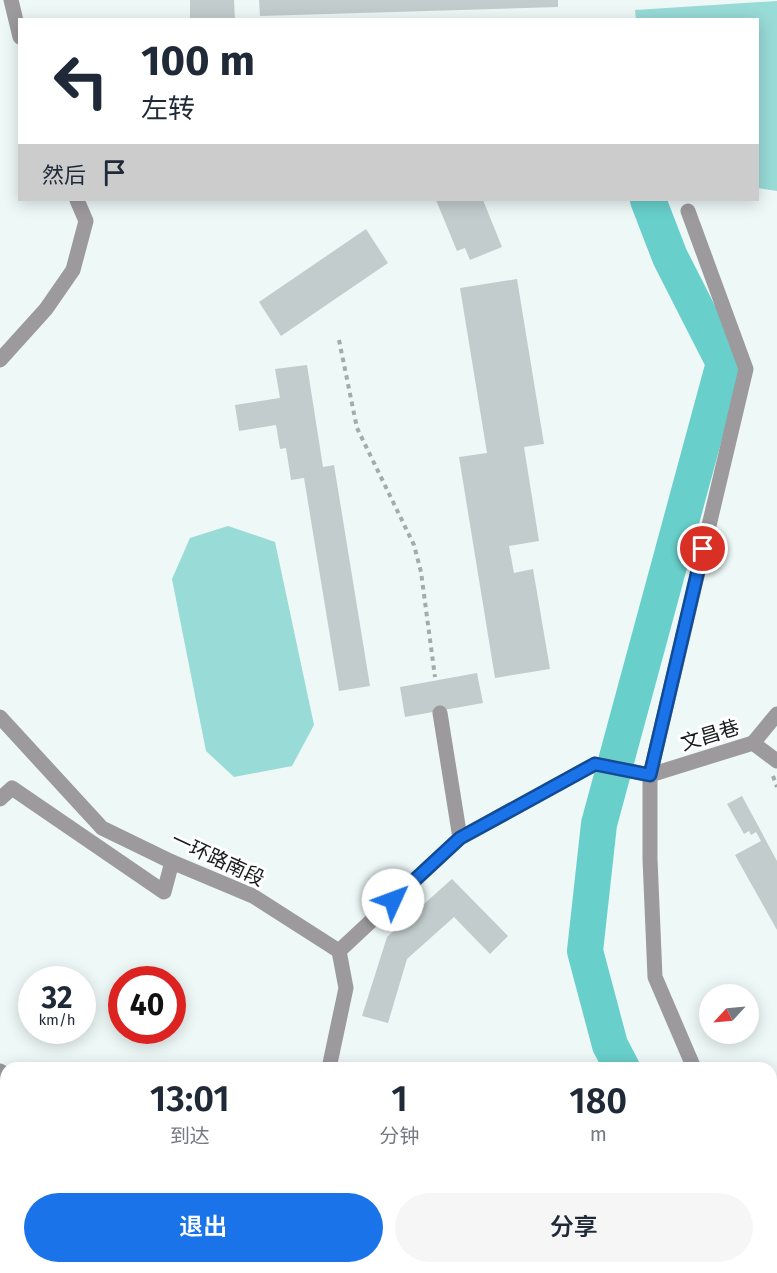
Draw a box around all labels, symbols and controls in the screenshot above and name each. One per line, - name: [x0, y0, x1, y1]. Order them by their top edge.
- text: 100 m: [141, 36, 255, 86]
- icon: left: [42, 42, 120, 120]
- text: 左转: [141, 93, 195, 125]
- icon: arrive: [98, 156, 131, 189]
- text: 然后: [42, 162, 86, 189]
- pin: [677, 523, 728, 574]
- icon: arrive: [686, 532, 719, 565]
- street label: 文昌巷: [678, 715, 742, 755]
- street label: 一环路南段: [168, 827, 268, 891]
- position arrow: [361, 868, 425, 932]
- speed limit sign: 40: [108, 966, 186, 1044]
- text: 32: [42, 980, 72, 1016]
- north arrow: [699, 984, 759, 1044]
- map controls: [699, 984, 759, 1044]
- text: km/h: [38, 1011, 76, 1029]
- text: 13:01: [150, 1077, 230, 1121]
- text: 1: [391, 1077, 408, 1121]
- text: 180: [569, 1079, 627, 1123]
- text: m: [590, 1122, 607, 1146]
- text: 到达: [170, 1124, 210, 1148]
- text: 分钟: [380, 1124, 420, 1148]
- button: 退出: [24, 1193, 383, 1262]
- button: 分享: [395, 1193, 753, 1262]

